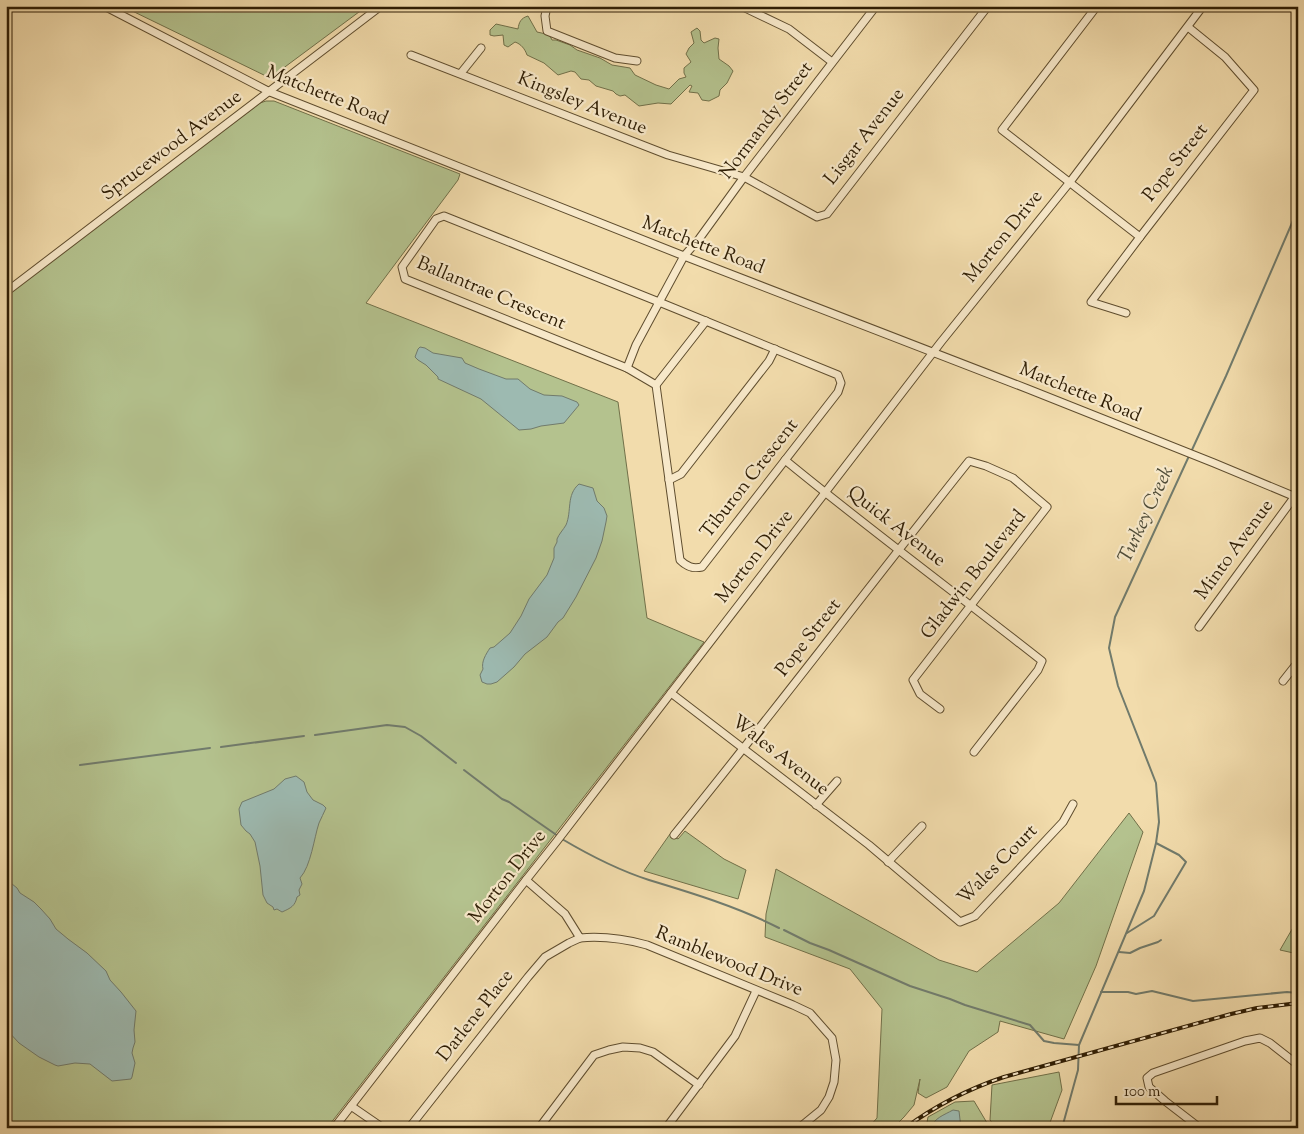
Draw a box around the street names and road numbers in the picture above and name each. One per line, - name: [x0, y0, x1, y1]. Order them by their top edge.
- street label: Normandy Street: [714, 56, 821, 185]
- street label: Matchette Road: [262, 59, 392, 133]
- street label: Kingsley Avenue: [513, 66, 651, 142]
- street label: Lisgar Avenue: [818, 83, 912, 191]
- street label: Sprucewood Avenue: [96, 84, 248, 208]
- street label: Pope Street: [1137, 118, 1215, 208]
- street label: Morton Drive: [958, 185, 1050, 289]
- street label: Matchette Road: [638, 210, 768, 282]
- street label: Ballantrae Crescent: [412, 250, 570, 338]
- street label: Matchette Road: [1015, 356, 1145, 430]
- street label: Tiburon Crescent: [695, 413, 806, 545]
- street label: Quick Avenue: [841, 480, 951, 574]
- street label: Minto Avenue: [1189, 494, 1281, 606]
- street label: Morton Drive: [710, 504, 800, 610]
- street label: Gladwin Boulevard: [915, 504, 1033, 646]
- street label: Pope Street: [770, 593, 848, 683]
- street label: Wales Avenue: [725, 709, 835, 803]
- street label: Wales Court: [952, 818, 1045, 911]
- street label: Morton Drive: [463, 824, 553, 930]
- street label: Ramblewood Drive: [651, 920, 807, 1004]
- street label: Darlene Place: [431, 964, 521, 1068]

